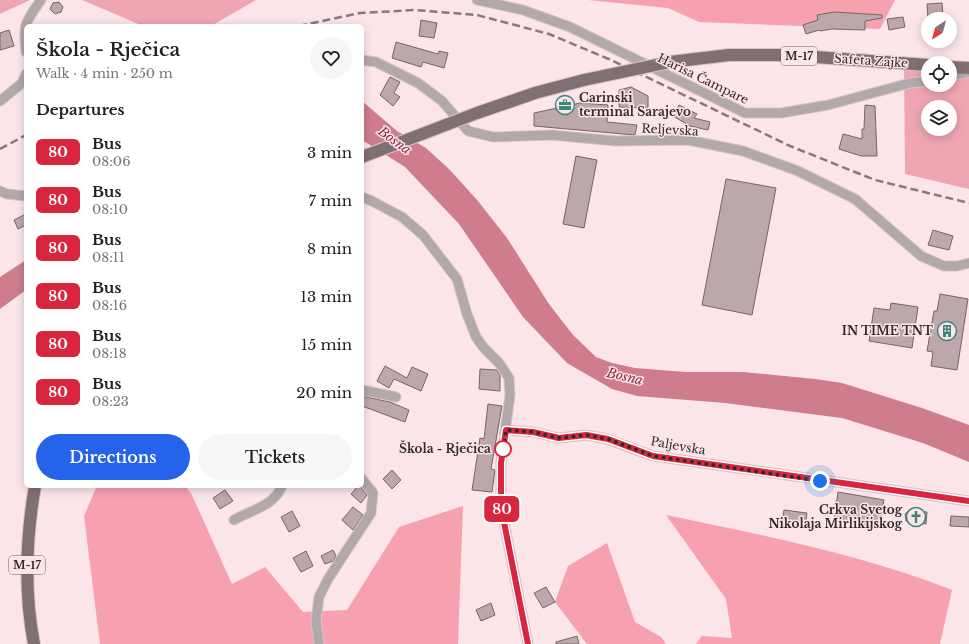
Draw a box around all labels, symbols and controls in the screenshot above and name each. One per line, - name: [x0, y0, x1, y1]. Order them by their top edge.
- north arrow: [921, 12, 957, 48]
- map controls: [921, 12, 957, 136]
- button: heart: [310, 37, 352, 79]
- text: Škola - Rječica: [36, 38, 180, 61]
- road number: M-17: [781, 47, 817, 65]
- street label: Harisa Čampare: [655, 49, 752, 107]
- street label: Safeta Zajke: [834, 50, 909, 71]
- button: locate: [921, 56, 957, 92]
- text: Walk · 4 min · 250 m: [36, 65, 173, 82]
- place label: Carinski terminal Sarajevo: [579, 90, 691, 119]
- office icon: Carinski terminal Sarajevo: [554, 94, 576, 116]
- text: Departures: [36, 100, 125, 119]
- button: layers: [921, 100, 957, 136]
- street label: Reljevska: [641, 121, 699, 139]
- water label: Bosna: [374, 122, 415, 158]
- text: Bus: [92, 134, 122, 153]
- text: 80: [48, 143, 68, 161]
- text: 3 min: [307, 143, 352, 162]
- text: 08:06: [92, 153, 131, 170]
- text: Bus: [92, 182, 122, 201]
- text: 80: [48, 191, 68, 209]
- text: 7 min: [309, 191, 352, 210]
- text: 08:10: [92, 201, 128, 218]
- text: Bus: [92, 230, 122, 249]
- text: 80: [48, 239, 68, 257]
- text: 8 min: [307, 239, 352, 258]
- text: 08:11: [92, 249, 124, 266]
- text: Bus: [92, 278, 122, 297]
- text: 80: [48, 287, 68, 305]
- text: 13 min: [300, 287, 352, 306]
- text: 08:16: [92, 297, 127, 314]
- building icon: IN TIME TNT: [936, 320, 958, 342]
- place label: IN TIME TNT: [842, 323, 933, 338]
- text: Bus: [92, 326, 122, 345]
- text: 80: [48, 335, 68, 353]
- text: 15 min: [301, 335, 352, 354]
- text: 08:18: [92, 345, 127, 362]
- water label: Bosna: [604, 364, 645, 389]
- text: Bus: [92, 374, 122, 393]
- text: 80: [48, 383, 68, 401]
- text: 20 min: [296, 383, 352, 402]
- text: 08:23: [92, 393, 129, 410]
- street label: Paljevska: [649, 433, 707, 458]
- button: Directions: [36, 434, 190, 480]
- button: Tickets: [198, 434, 352, 480]
- place label: Škola - Rječica: [399, 440, 491, 456]
- marker: Škola - Rječica: [494, 440, 512, 458]
- your location: [810, 471, 830, 491]
- line badge: 80: [484, 496, 520, 522]
- text: 80: [492, 500, 512, 518]
- place label: Crkva Svetog Nikolaja Mirlikijskog: [768, 502, 903, 531]
- church icon: Crkva Svetog Nikolaja Mirlikijskog: [905, 506, 927, 528]
- road number: M-17: [9, 556, 45, 574]

